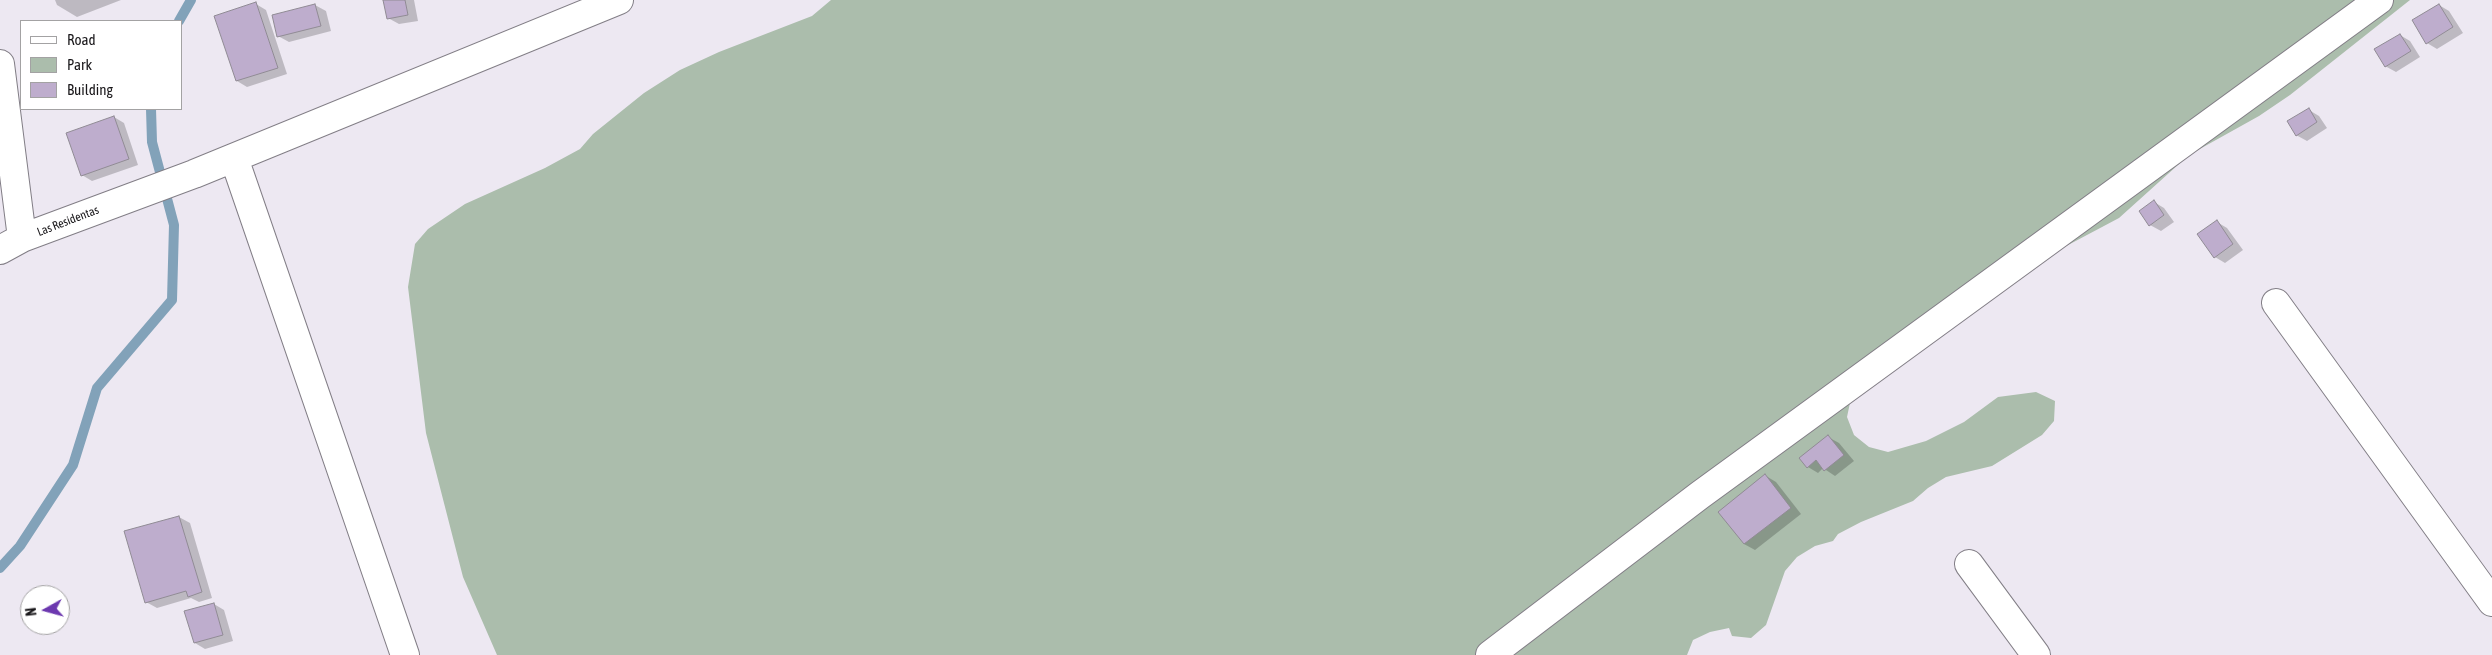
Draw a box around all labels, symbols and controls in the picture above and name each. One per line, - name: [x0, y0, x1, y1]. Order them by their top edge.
- legend: [20, 20, 182, 110]
- text: Road: [67, 31, 96, 48]
- text: Park: [67, 56, 92, 73]
- text: Building: [67, 81, 113, 98]
- street label: Las Residentas: [35, 203, 101, 239]
- north arrow: [20, 585, 70, 635]
- text: N: [23, 607, 40, 617]

